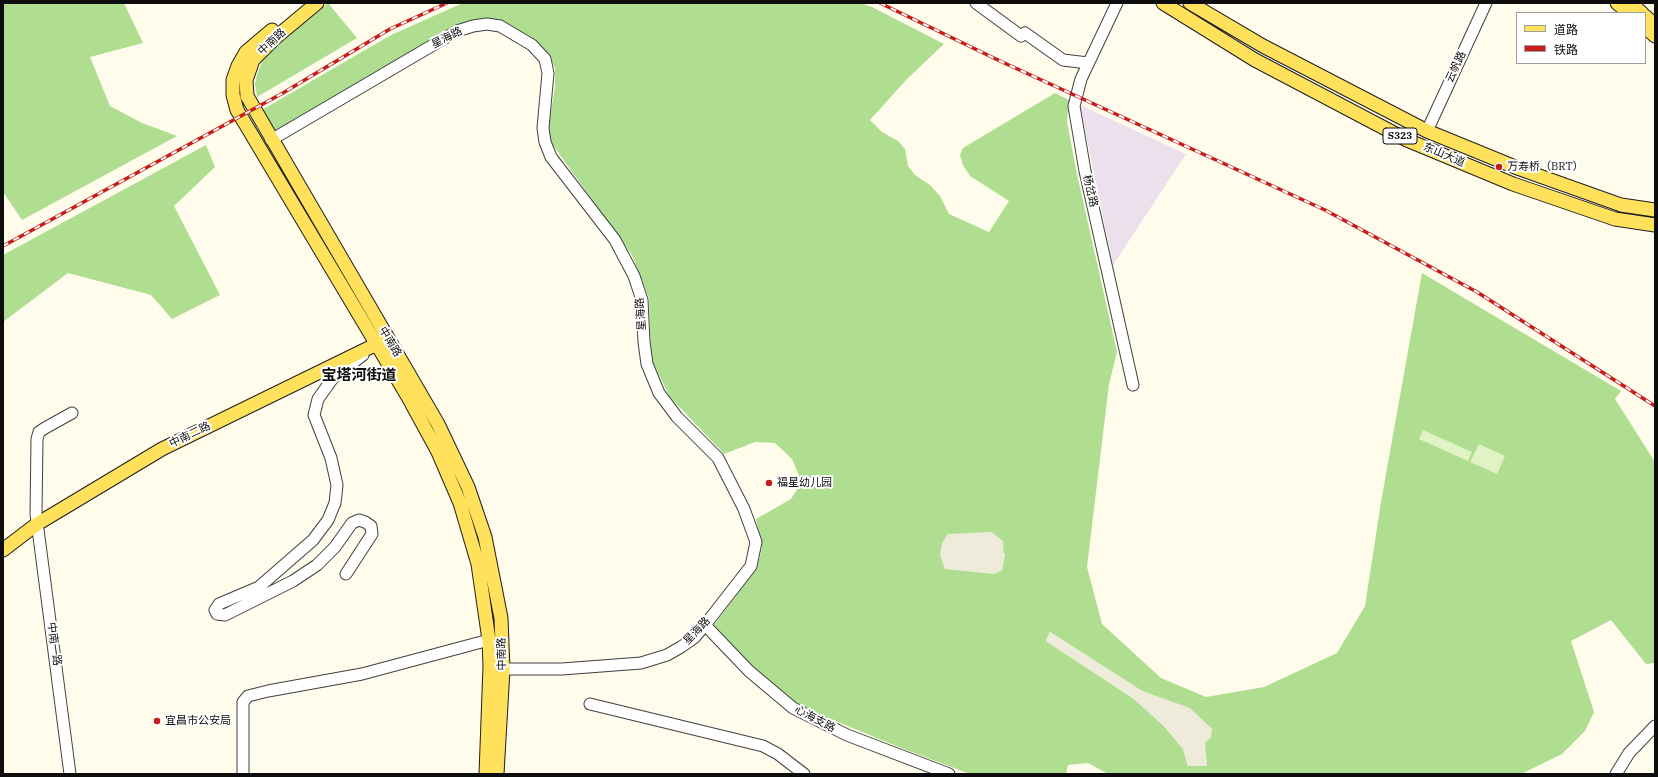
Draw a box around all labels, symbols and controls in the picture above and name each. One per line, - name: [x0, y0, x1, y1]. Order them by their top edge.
- legend: [1516, 12, 1646, 64]
- text: 道路: [1554, 22, 1578, 37]
- street label: 星海路: [429, 25, 465, 51]
- street label: 中南路: [255, 26, 289, 58]
- text: 铁路: [1554, 42, 1578, 57]
- street label: 云帆路: [1443, 49, 1469, 85]
- road number: S323: [1383, 128, 1417, 144]
- street label: 东山大道: [1421, 140, 1467, 170]
- place label: 万寿桥（BRT）: [1507, 160, 1584, 174]
- marker: 万寿桥（BRT）: [1494, 162, 1504, 172]
- street label: 杨岔路: [1080, 173, 1100, 209]
- street label: 星海路: [633, 297, 649, 331]
- street label: 中南路: [376, 324, 404, 360]
- district label: 宝塔河街道: [322, 367, 396, 385]
- street label: 中南二路: [167, 419, 213, 451]
- place label: 福星幼儿园: [777, 476, 832, 490]
- marker: 福星幼儿园: [764, 478, 774, 488]
- street label: 星海路: [681, 615, 713, 647]
- street label: 中南一路: [44, 621, 64, 667]
- street label: 中南路: [495, 637, 509, 671]
- street label: 心海支路: [792, 703, 838, 735]
- place label: 宜昌市公安局: [165, 714, 231, 728]
- marker: 宜昌市公安局: [152, 716, 162, 726]

